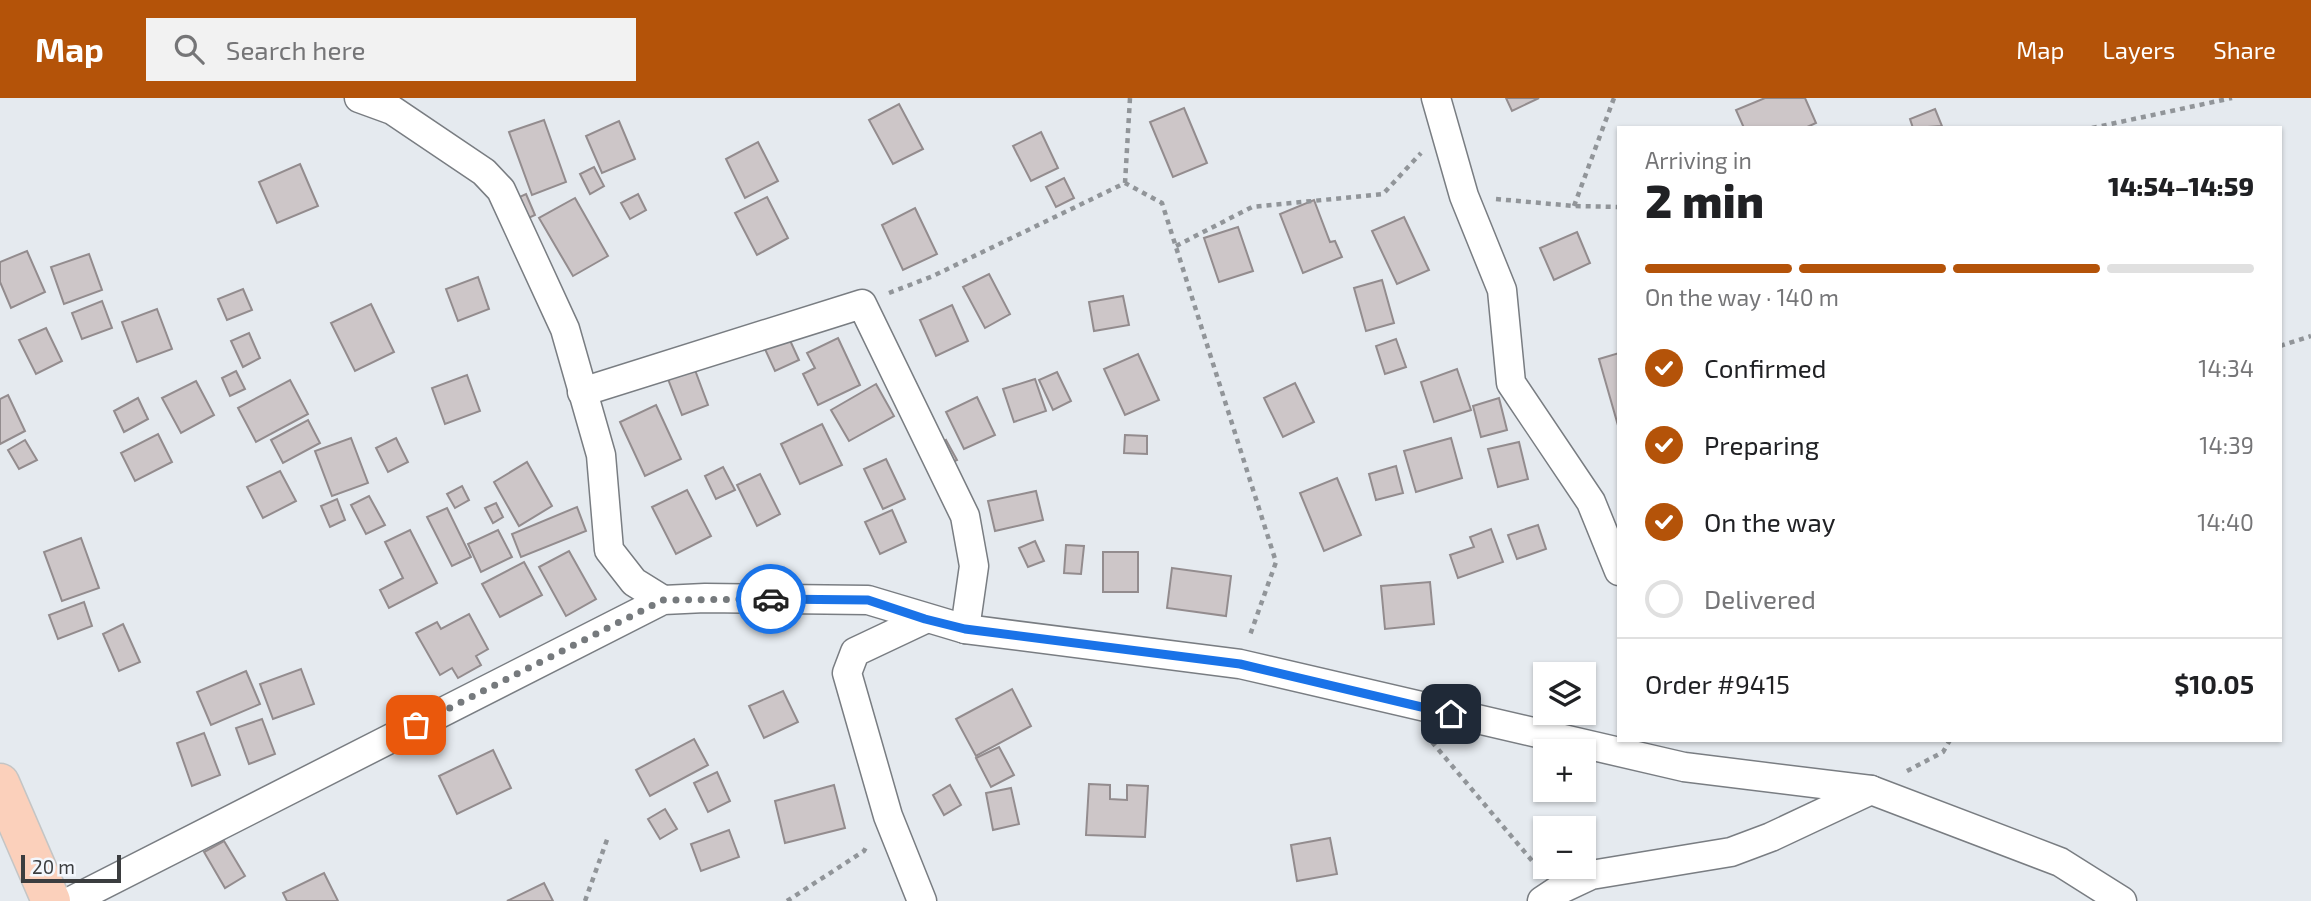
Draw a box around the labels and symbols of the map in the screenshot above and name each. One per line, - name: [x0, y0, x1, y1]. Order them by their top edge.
- courier: [736, 564, 806, 634]
- pin: [1421, 684, 1481, 744]
- pin: [386, 695, 446, 755]
- scale bar: [21, 852, 121, 884]

